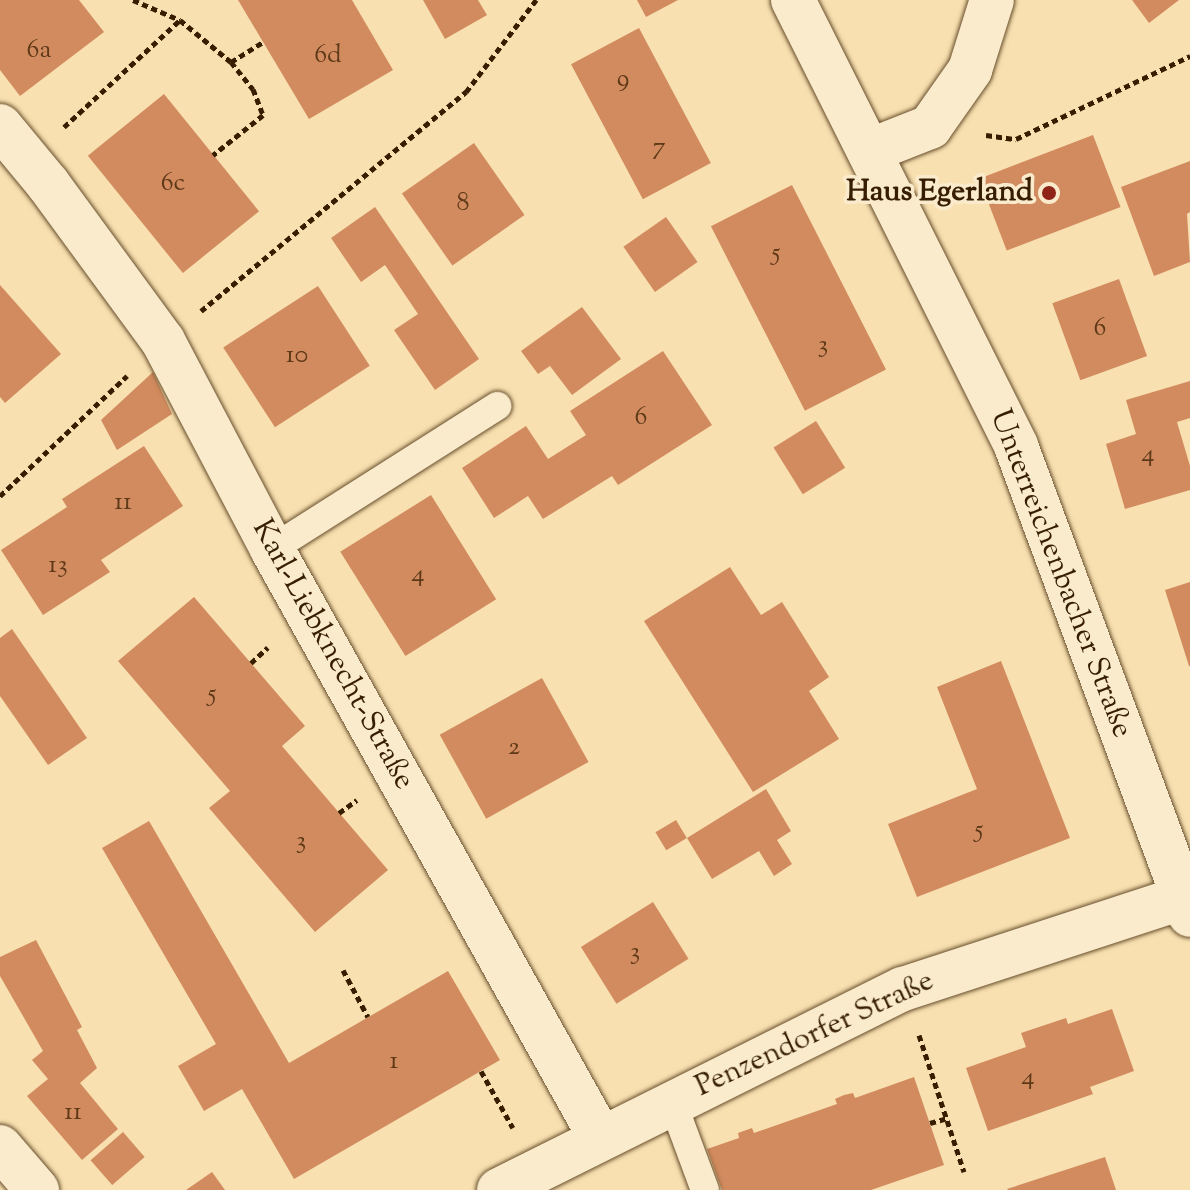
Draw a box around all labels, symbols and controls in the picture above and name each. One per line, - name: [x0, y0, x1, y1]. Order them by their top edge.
- house number: 6a: [27, 35, 51, 67]
- house number: 6d: [314, 40, 342, 72]
- house number: 9: [617, 64, 629, 96]
- house number: 7: [652, 132, 666, 164]
- house number: 6c: [161, 168, 185, 200]
- place label: Haus Egerland: [846, 175, 1033, 211]
- marker: Haus Egerland: [1040, 184, 1058, 202]
- house number: 8: [457, 188, 469, 220]
- house number: 5: [772, 238, 780, 270]
- house number: 6: [1094, 313, 1106, 345]
- house number: 3: [818, 330, 828, 362]
- house number: 10: [286, 340, 308, 372]
- house number: 6: [635, 402, 647, 434]
- street label: Unterreichenbacher Straße: [981, 405, 1139, 743]
- house number: 4: [1141, 439, 1155, 471]
- house number: 11: [114, 487, 132, 519]
- street label: Karl-Liebknecht-Straße: [243, 514, 421, 796]
- house number: 13: [48, 550, 68, 582]
- house number: 4: [411, 559, 425, 591]
- house number: 5: [208, 679, 216, 711]
- house number: 2: [508, 732, 520, 764]
- house number: 5: [975, 815, 983, 847]
- house number: 3: [296, 826, 306, 858]
- house number: 3: [630, 937, 640, 969]
- street label: Penzendorfer Straße: [690, 964, 940, 1106]
- house number: 1: [390, 1046, 398, 1078]
- house number: 4: [1021, 1062, 1035, 1094]
- house number: 11: [64, 1097, 82, 1129]

